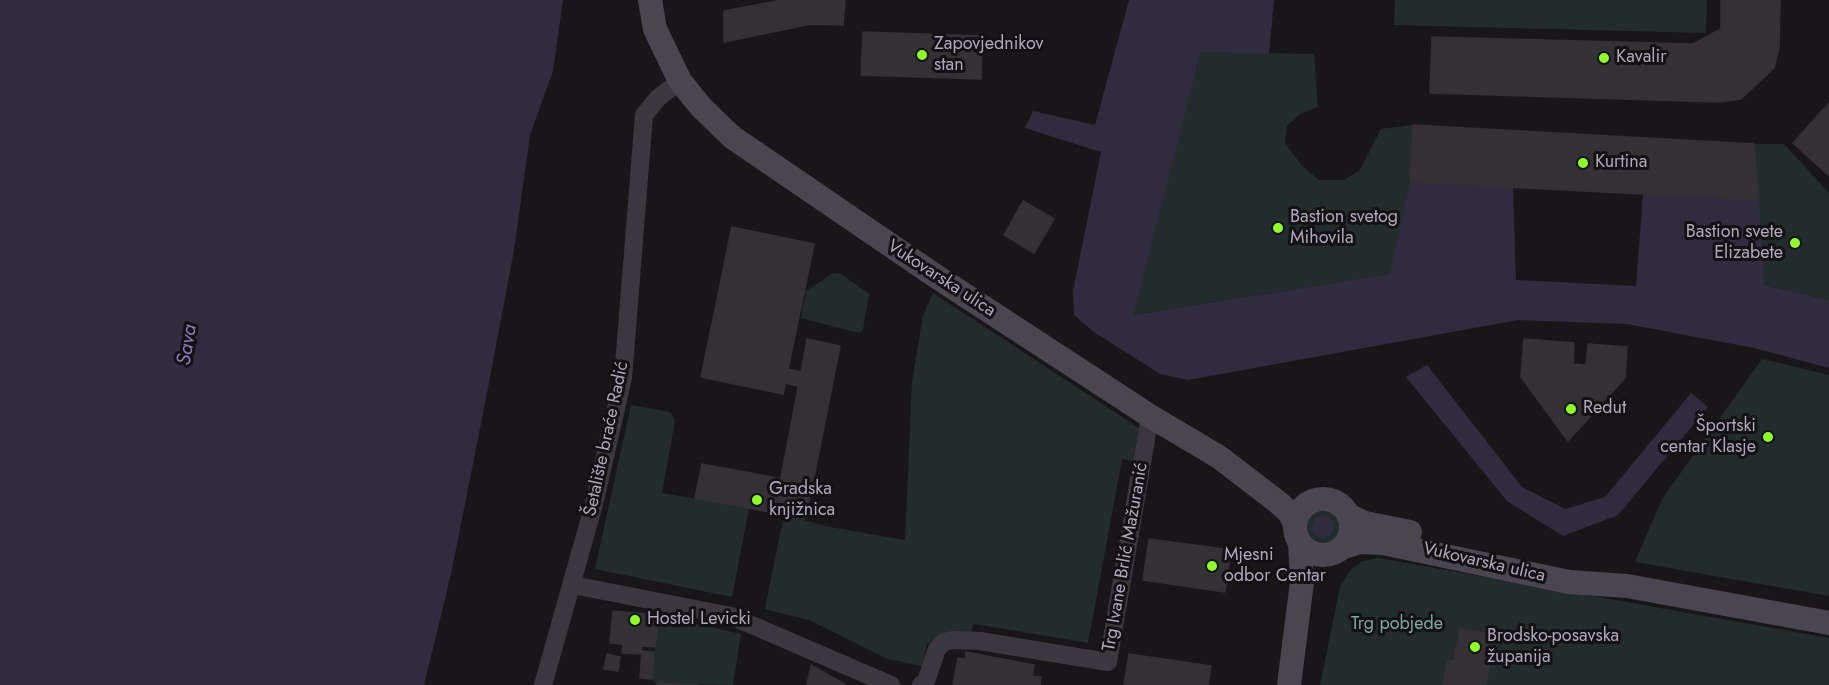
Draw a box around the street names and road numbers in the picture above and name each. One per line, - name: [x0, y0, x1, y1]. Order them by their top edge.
- street label: Vukovarska ulica: [883, 236, 999, 322]
- street label: Šetalište braće Radić: [580, 360, 634, 518]
- street label: Trg Ivane Brlić Mažuranić: [1099, 461, 1153, 653]
- street label: Vukovarska ulica: [1421, 538, 1547, 588]

